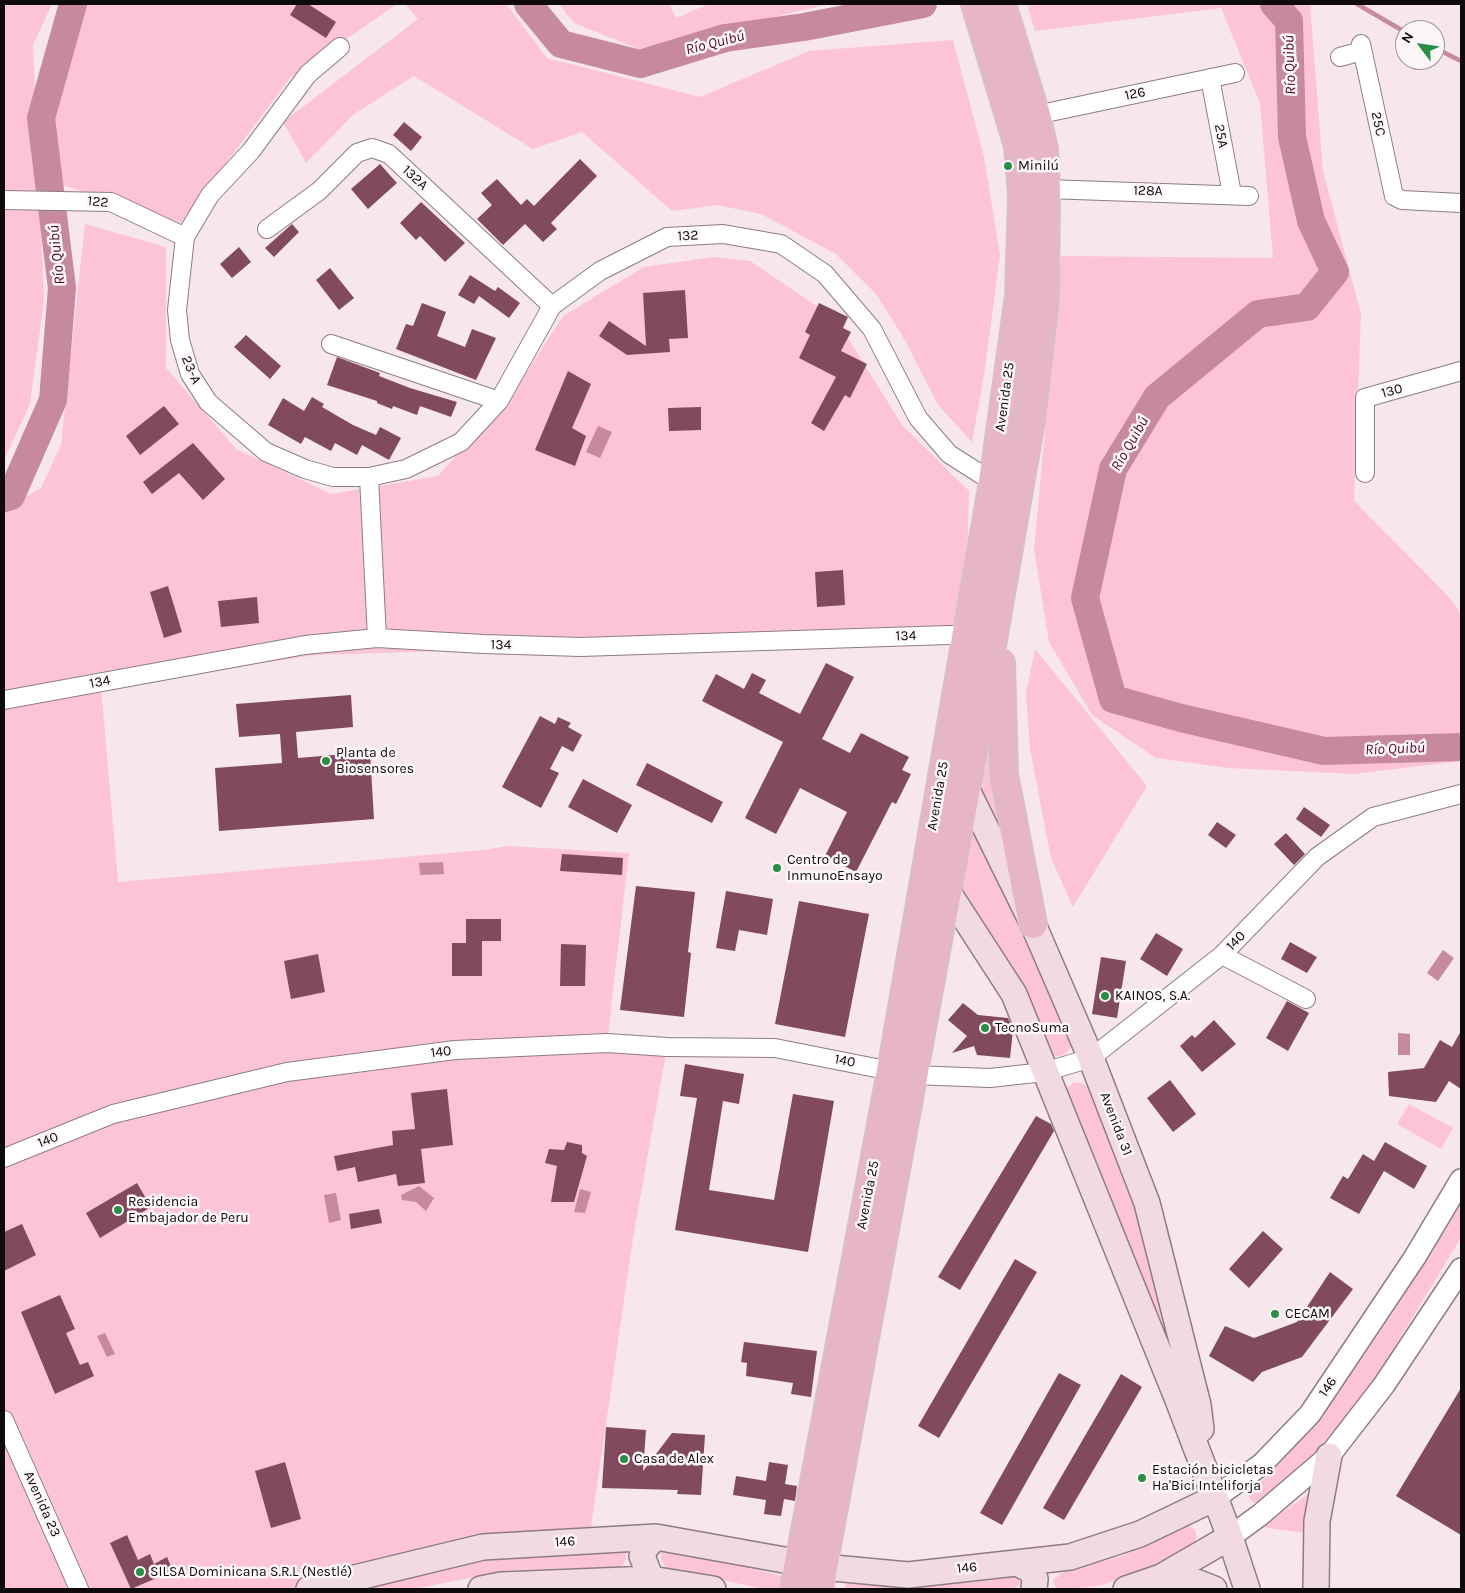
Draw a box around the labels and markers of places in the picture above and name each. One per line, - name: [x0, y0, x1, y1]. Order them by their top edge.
- place label: Minilú: [1018, 158, 1059, 174]
- marker: Minilú: [1002, 160, 1014, 172]
- place label: Planta de Biosensores: [336, 745, 414, 778]
- marker: Planta de Biosensores: [320, 755, 332, 767]
- place label: Centro de InmunoEnsayo: [787, 852, 883, 884]
- marker: Centro de InmunoEnsayo: [771, 862, 783, 874]
- place label: KAINOS, S.A.: [1115, 988, 1190, 1004]
- marker: KAINOS, S.A.: [1099, 990, 1111, 1002]
- place label: TecnoSuma: [995, 1020, 1069, 1036]
- marker: TecnoSuma: [979, 1022, 991, 1034]
- place label: Residencia Embajador de Peru: [128, 1194, 249, 1226]
- marker: Residencia Embajador de Peru: [112, 1204, 124, 1216]
- place label: CECAM: [1285, 1306, 1330, 1322]
- marker: CECAM: [1269, 1308, 1281, 1320]
- place label: Casa de Alex: [634, 1451, 714, 1467]
- marker: Casa de Alex: [618, 1453, 630, 1465]
- place label: Estación bicicletas Ha'Bici Inteliforja: [1152, 1462, 1274, 1494]
- marker: Estación bicicletas Ha'Bici Inteliforja: [1136, 1472, 1148, 1484]
- place label: SILSA Dominicana S.R.L (Nestlé): [150, 1564, 352, 1580]
- marker: SILSA Dominicana S.R.L (Nestlé): [134, 1566, 146, 1578]

